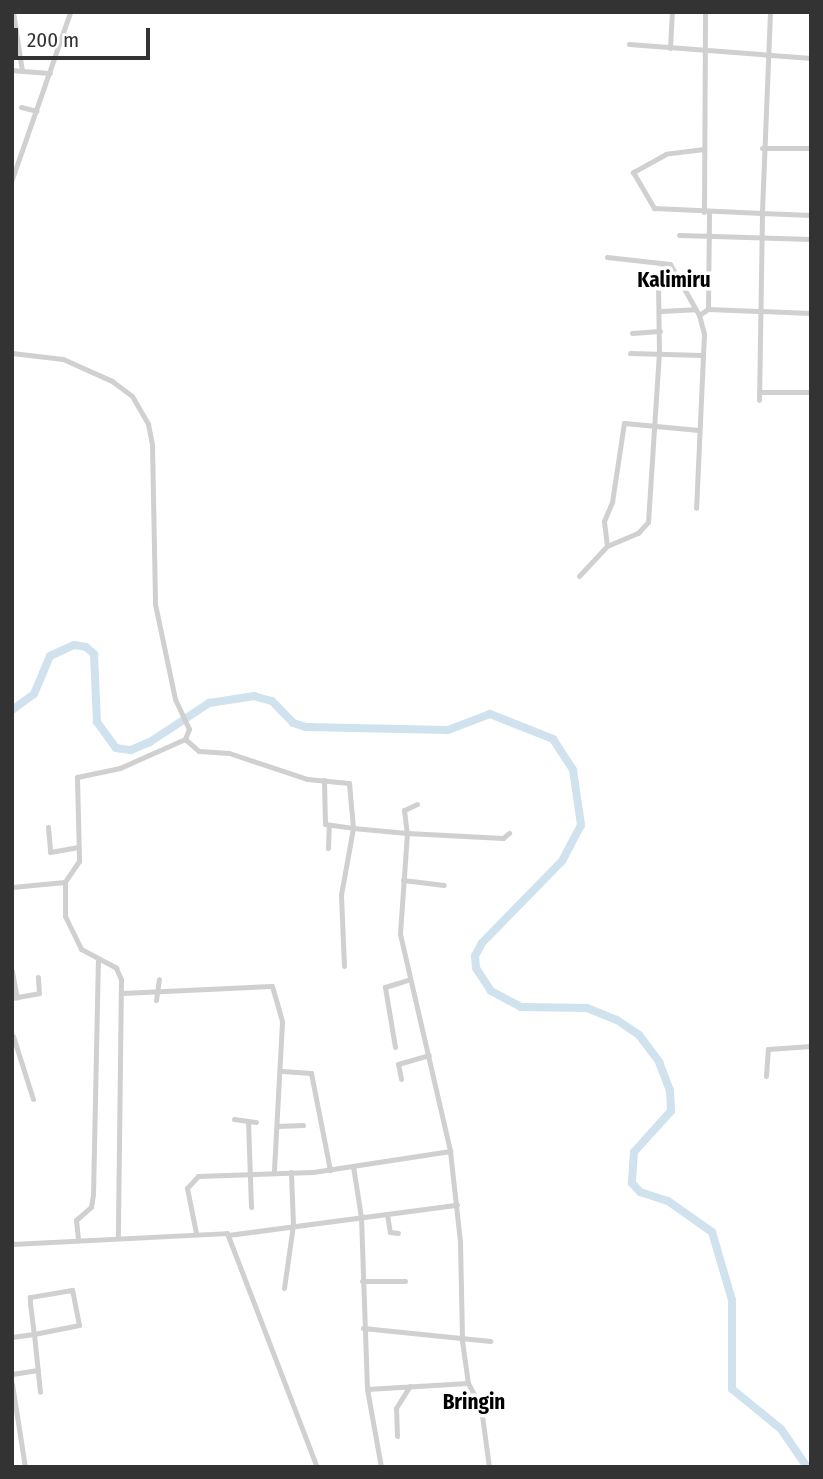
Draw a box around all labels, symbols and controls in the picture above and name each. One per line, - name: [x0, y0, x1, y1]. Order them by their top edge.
- scale bar: [18, 14, 154, 58]
- text: 200 m: [27, 27, 79, 53]
- district label: Kalimiru: [637, 267, 711, 293]
- district label: Bringin: [443, 1389, 505, 1415]

